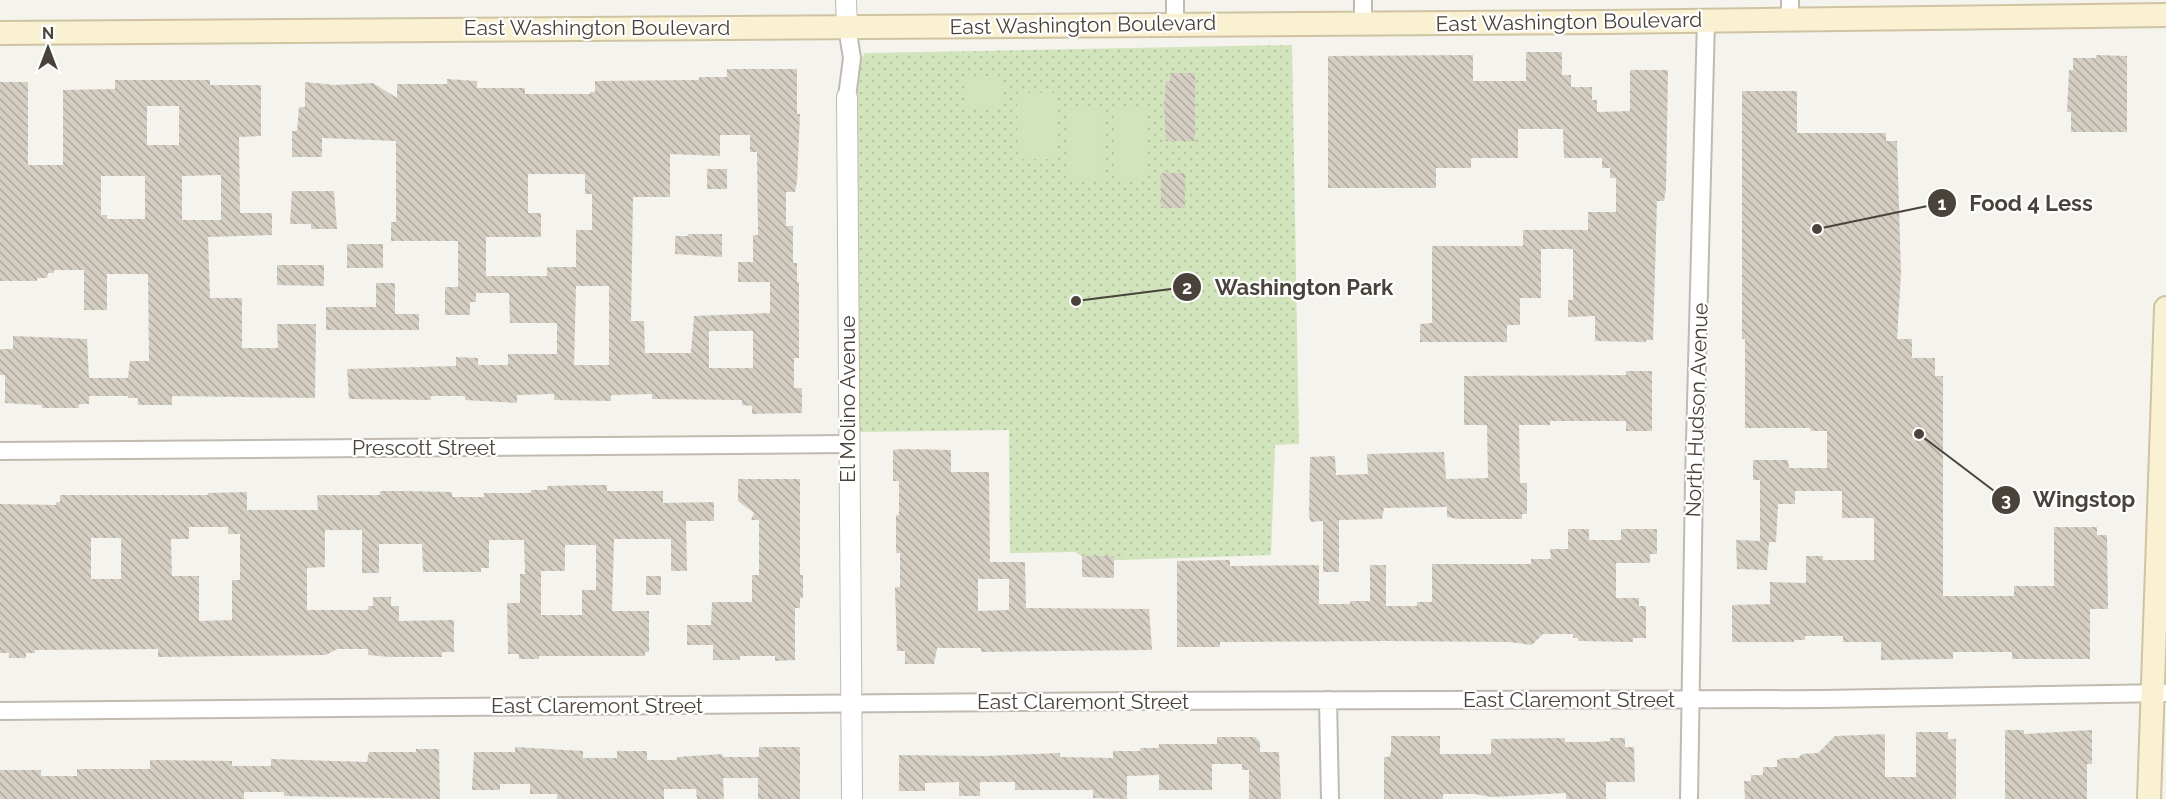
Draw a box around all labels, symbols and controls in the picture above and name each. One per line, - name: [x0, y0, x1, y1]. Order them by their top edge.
- street label: East Washington Boulevard: [1435, 7, 1703, 36]
- street label: East Washington Boulevard: [949, 10, 1217, 39]
- street label: East Washington Boulevard: [464, 15, 730, 40]
- north arrow: [18, 18, 78, 78]
- text: N: [42, 24, 54, 43]
- callout: Food 4 Less: [1927, 183, 2105, 223]
- text: Food 4 Less: [1969, 190, 2093, 216]
- text: 1: [1938, 193, 1947, 214]
- callout: Washington Park: [1172, 267, 1405, 307]
- text: Washington Park: [1215, 274, 1394, 300]
- text: 2: [1182, 277, 1192, 298]
- street label: North Hudson Avenue: [1680, 302, 1713, 518]
- street label: El Molino Avenue: [835, 315, 860, 483]
- street label: Prescott Street: [352, 435, 496, 460]
- callout: Wingstop: [1991, 480, 2147, 520]
- text: Wingstop: [2033, 486, 2135, 512]
- text: 3: [2001, 489, 2011, 510]
- street label: East Claremont Street: [1463, 687, 1675, 712]
- street label: East Claremont Street: [977, 689, 1189, 714]
- street label: East Claremont Street: [491, 693, 703, 718]

